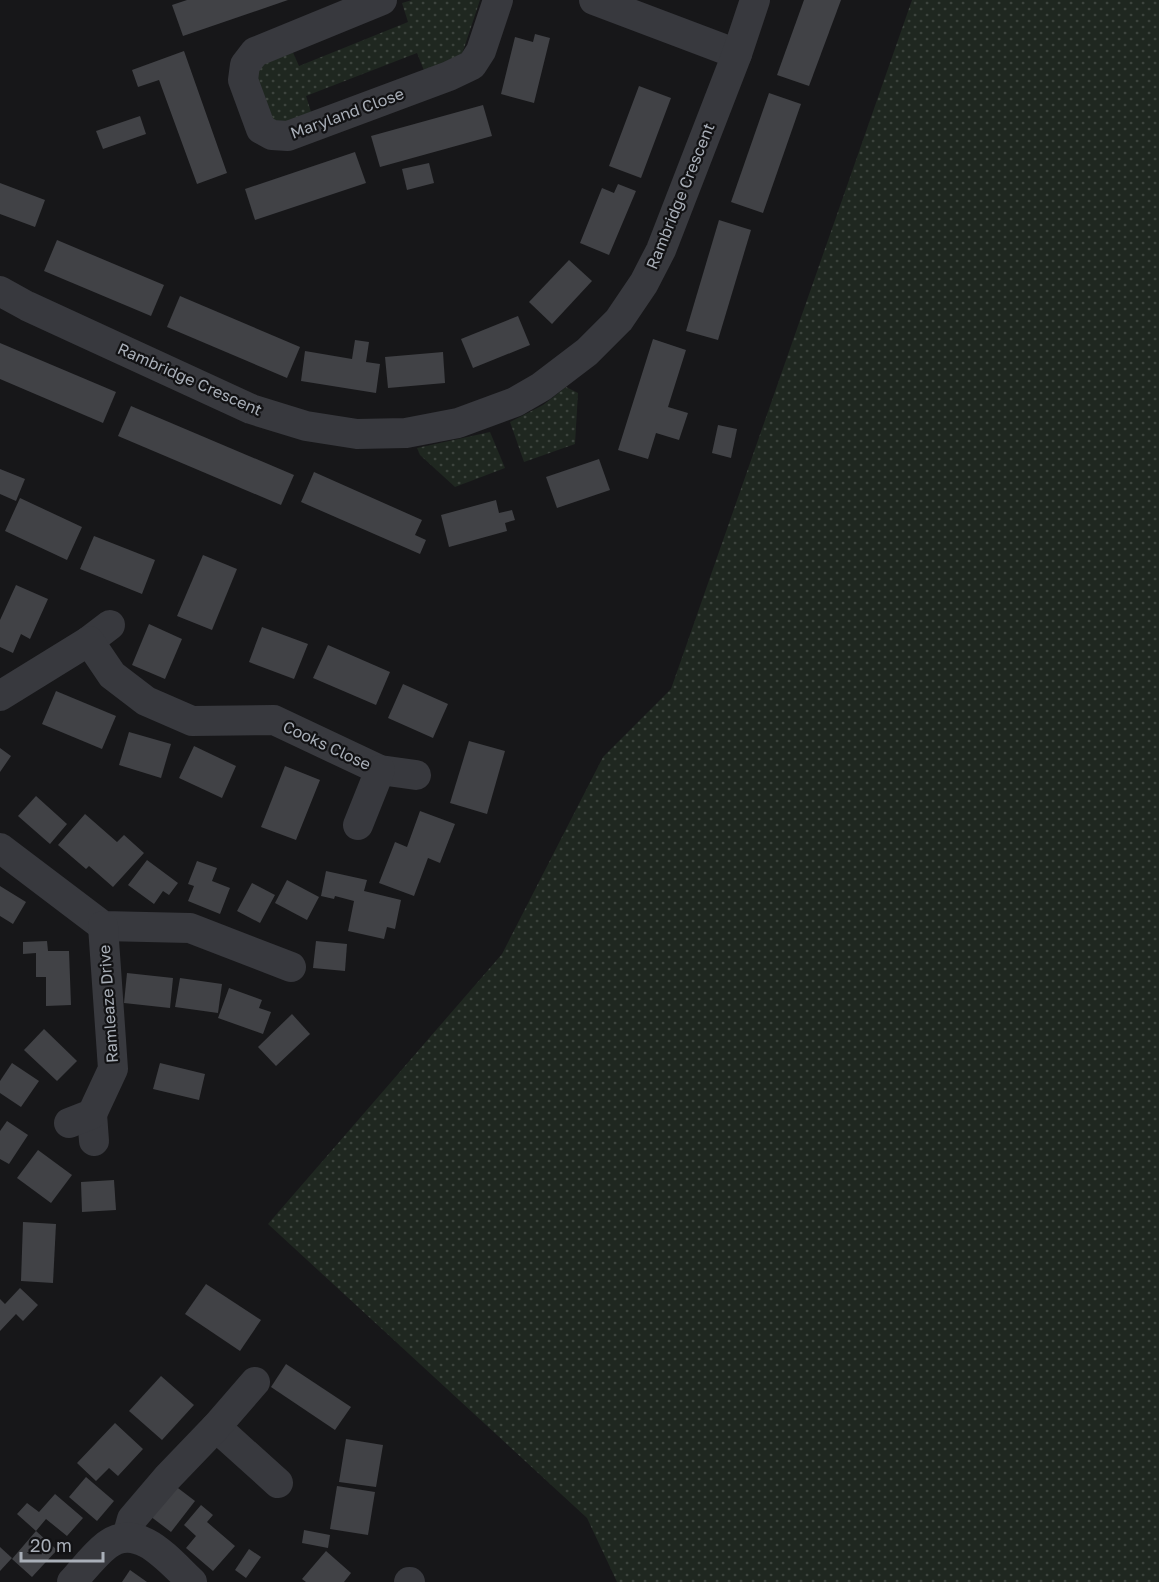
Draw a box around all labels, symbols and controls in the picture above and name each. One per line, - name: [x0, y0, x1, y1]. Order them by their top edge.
- street label: Maryland Close: [287, 83, 407, 143]
- street label: Rambridge Crescent: [641, 120, 719, 272]
- street label: Rambridge Crescent: [115, 338, 265, 420]
- street label: Cooks Close: [280, 716, 374, 774]
- street label: Ramleaze Drive: [94, 944, 122, 1064]
- scale bar: [21, 1525, 104, 1563]
- text: 20 m: [30, 1534, 72, 1556]

